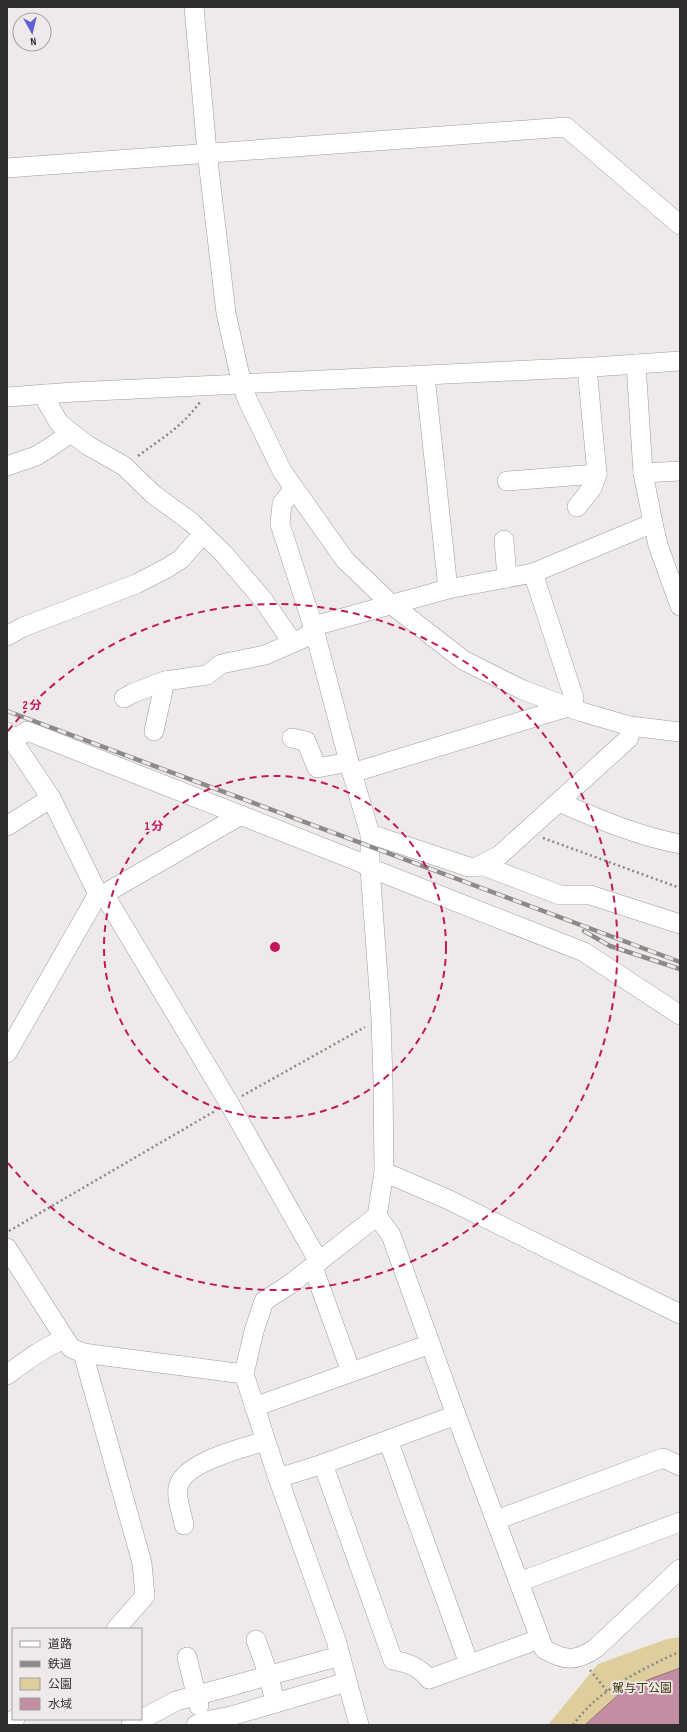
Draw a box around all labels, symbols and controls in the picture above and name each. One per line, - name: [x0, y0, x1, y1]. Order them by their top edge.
- north arrow: [12, 12, 52, 52]
- text: N: [29, 35, 37, 48]
- text: 2 分: [22, 698, 42, 713]
- text: 1 分: [145, 819, 163, 834]
- centre of rings: [268, 940, 282, 954]
- legend: [12, 1628, 142, 1720]
- text: 道路: [48, 1637, 72, 1652]
- text: 鉄道: [48, 1657, 72, 1672]
- text: 公園: [48, 1677, 72, 1692]
- park label: 駕与丁公園: [612, 1681, 672, 1696]
- text: 水域: [48, 1697, 72, 1712]

